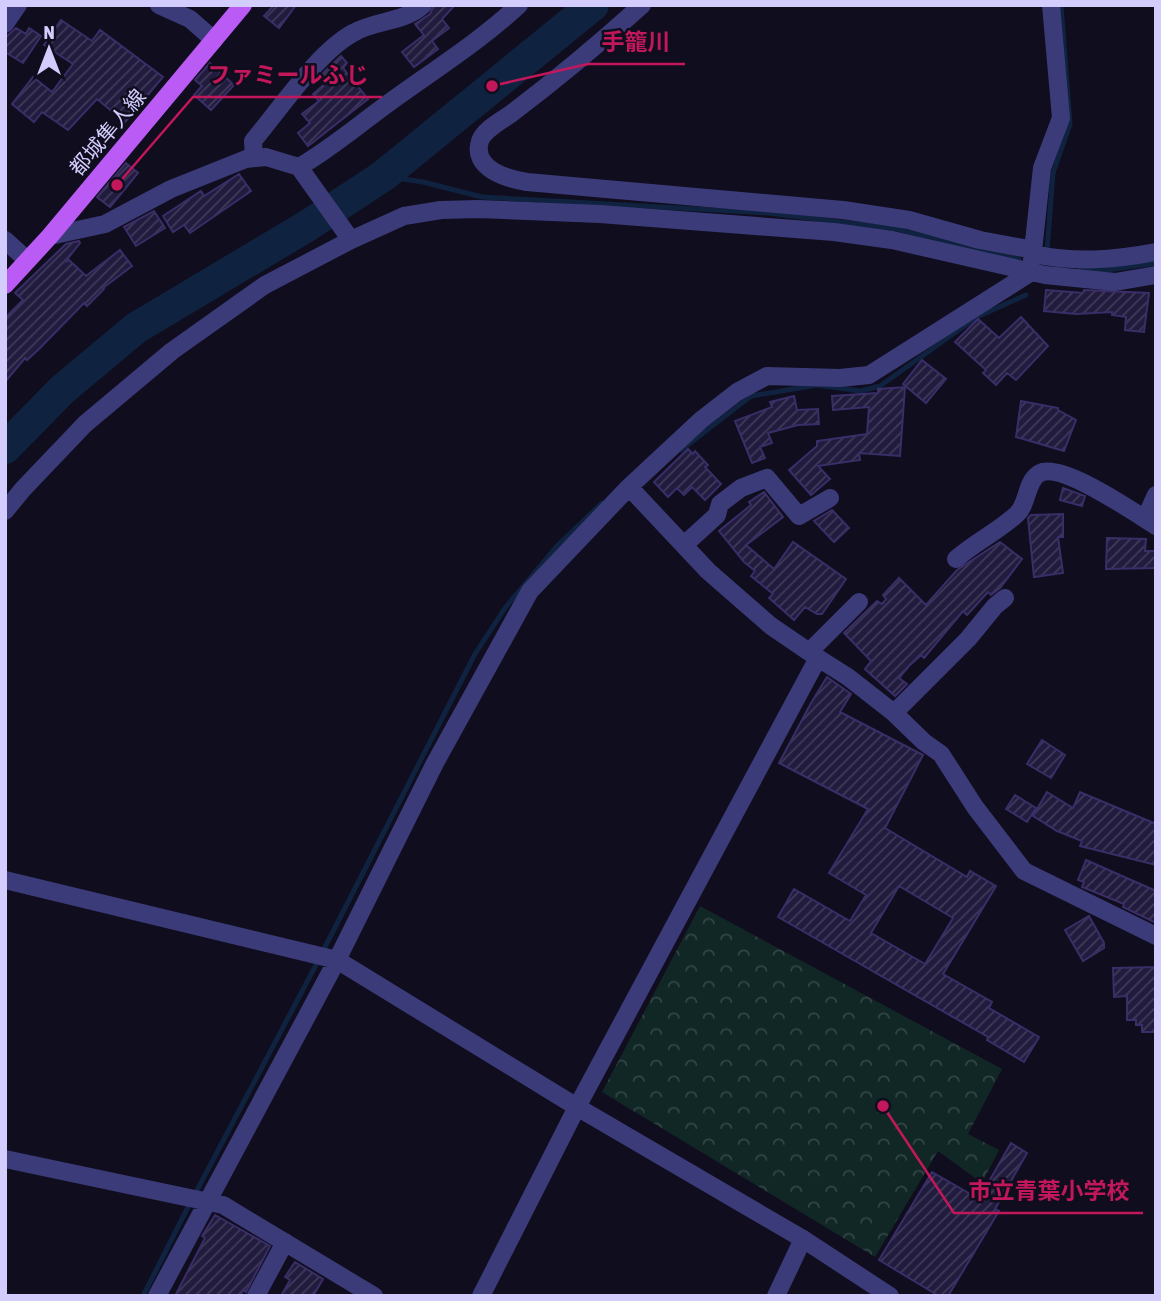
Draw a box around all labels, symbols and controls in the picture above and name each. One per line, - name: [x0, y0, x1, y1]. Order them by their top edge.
- north arrow: [14, 14, 84, 84]
- callout: 手籠川: [588, 20, 685, 64]
- text: N: [43, 21, 55, 43]
- text: 手籠川: [602, 29, 671, 55]
- callout: ファミールふじ: [193, 53, 382, 97]
- text: ファミールふじ: [208, 62, 369, 88]
- street label: 都城隼人線: [64, 84, 150, 180]
- callout: 市立青葉小学校: [954, 1169, 1143, 1213]
- text: 市立青葉小学校: [969, 1178, 1130, 1204]

